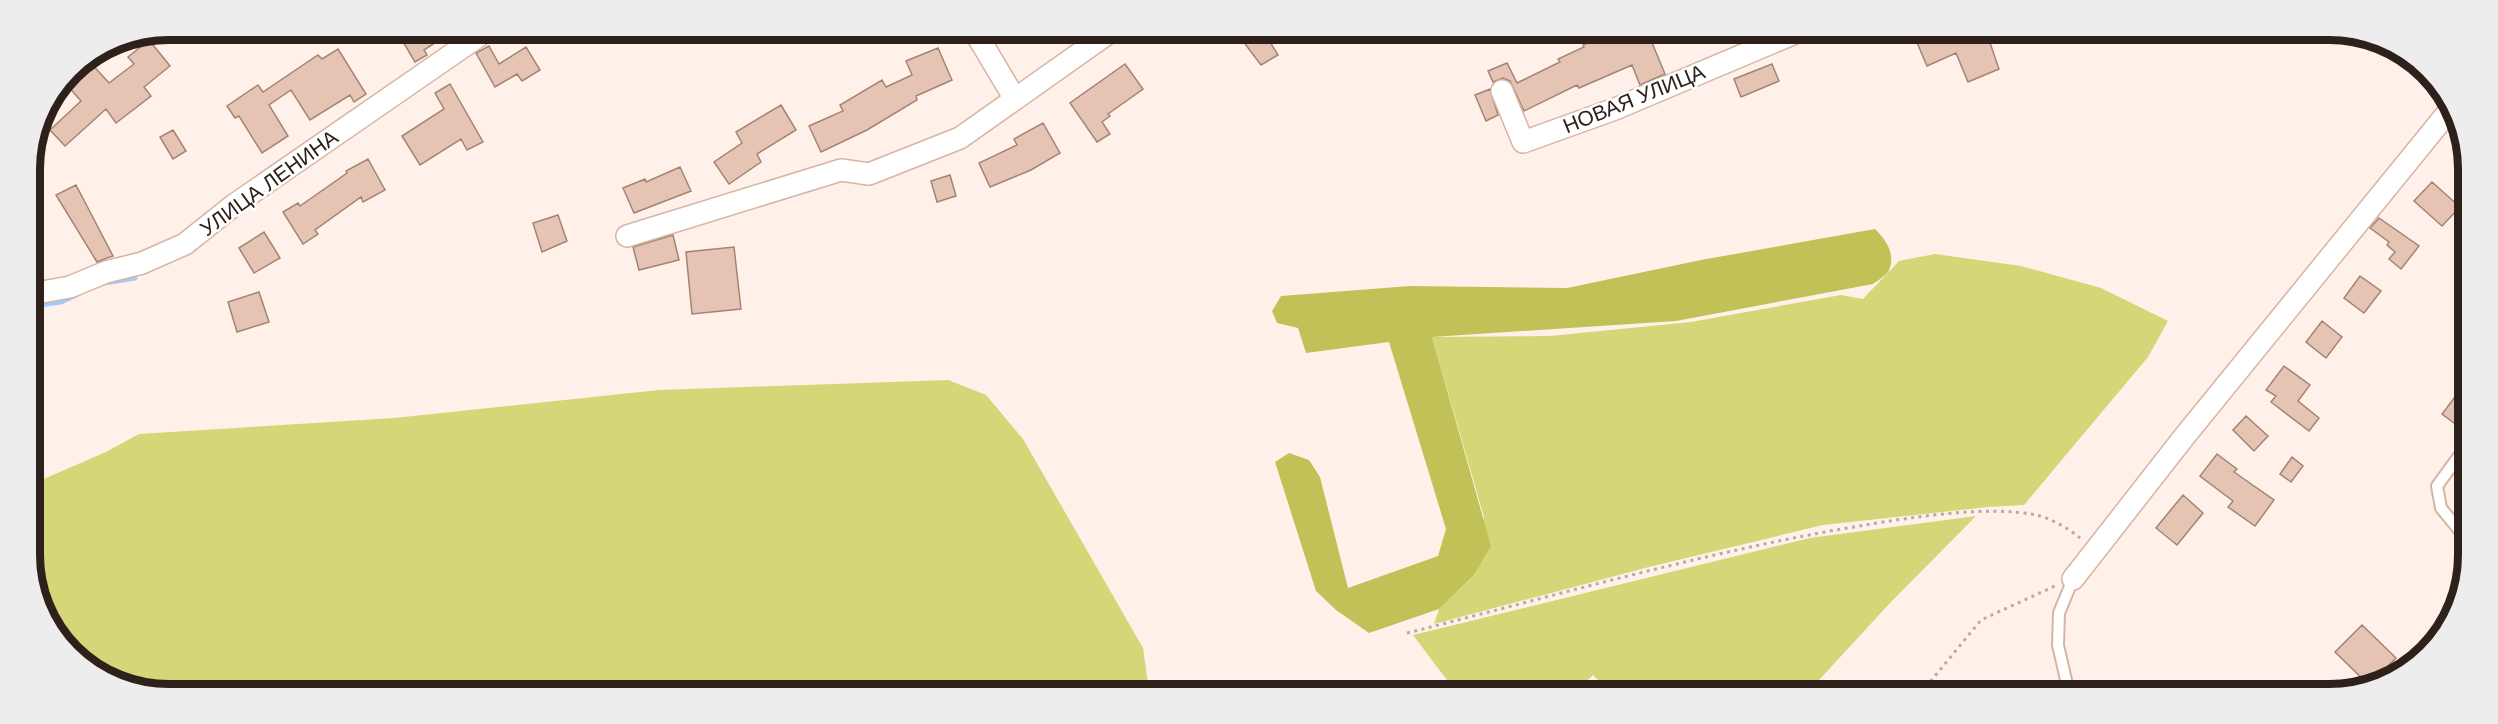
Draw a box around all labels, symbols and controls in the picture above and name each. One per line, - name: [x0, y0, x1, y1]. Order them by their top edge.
- street label: НОВАЯ УЛИЦА: [1560, 60, 1708, 137]
- street label: УЛИЦА ЛЕНИНА: [196, 125, 342, 240]

